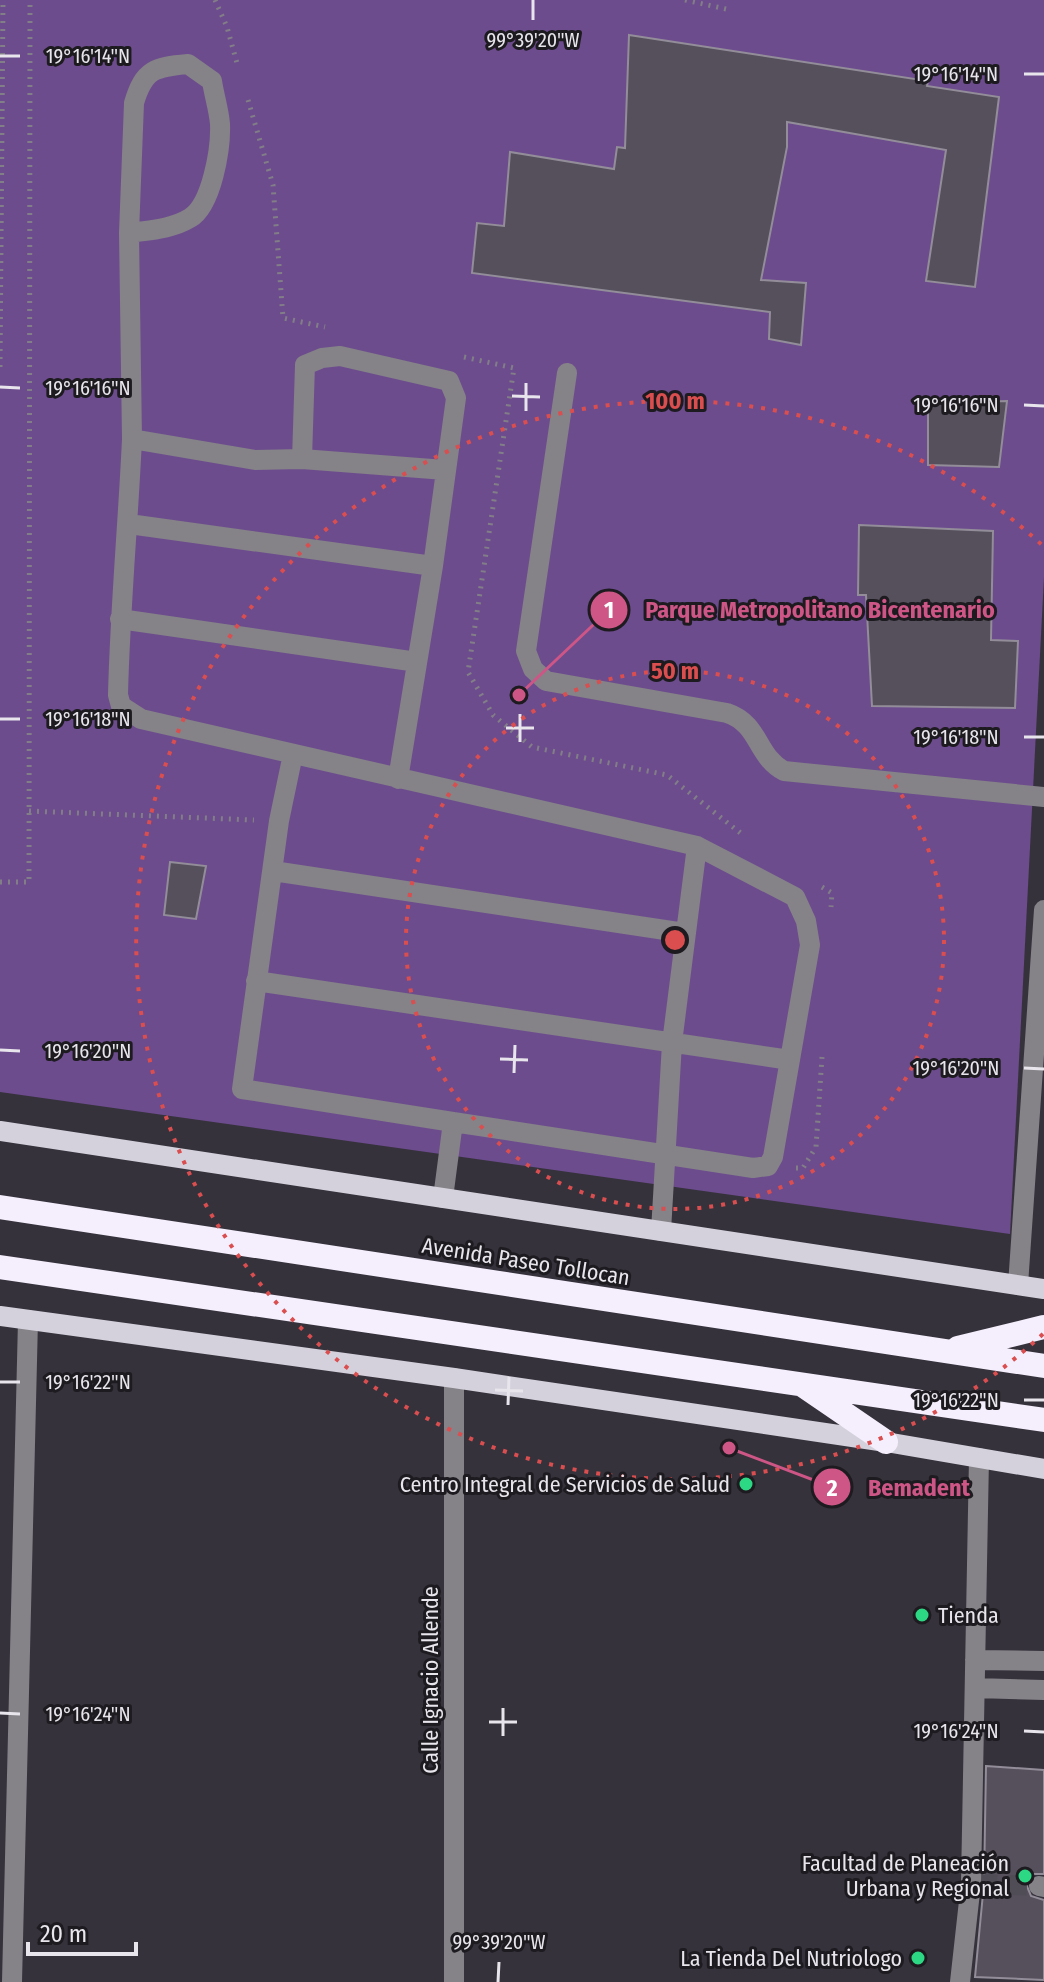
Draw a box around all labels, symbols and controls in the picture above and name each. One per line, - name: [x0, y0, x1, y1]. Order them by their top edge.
- text: 99°39'20"W: [487, 28, 579, 52]
- text: 19°16'14"N: [46, 44, 130, 68]
- text: 19°16'14"N: [914, 62, 998, 86]
- text: 19°16'16"N: [45, 376, 131, 400]
- text: 100 m: [645, 387, 705, 415]
- text: 19°16'16"N: [913, 393, 999, 417]
- callout: Parque Metropolitano Bicentenario: [589, 586, 1011, 634]
- text: 1: [604, 596, 614, 624]
- text: Parque Metropolitano Bicentenario: [645, 596, 995, 624]
- text: 50 m: [651, 657, 699, 685]
- text: 19°16'18"N: [45, 707, 131, 731]
- text: 19°16'18"N: [913, 725, 999, 749]
- centre of rings: [661, 926, 689, 954]
- text: 19°16'20"N: [45, 1039, 132, 1063]
- text: 19°16'20"N: [913, 1056, 1000, 1080]
- street label: Avenida Paseo Tollocan: [420, 1232, 632, 1291]
- text: 19°16'22"N: [45, 1370, 131, 1394]
- text: 19°16'22"N: [913, 1388, 999, 1412]
- callout: Bemadent: [812, 1463, 986, 1511]
- place label: Centro Integral de Servicios de Salud: [400, 1471, 730, 1498]
- text: 2: [825, 1474, 838, 1502]
- text: Bemadent: [868, 1474, 971, 1502]
- marker: Centro Integral de Servicios de Salud: [737, 1475, 755, 1493]
- street label: Calle Ignacio Allende: [417, 1586, 444, 1774]
- place label: Tienda: [938, 1602, 999, 1629]
- marker: Tienda: [913, 1606, 931, 1624]
- text: 19°16'24"N: [45, 1702, 131, 1726]
- text: 19°16'24"N: [913, 1719, 999, 1743]
- place label: Facultad de Planeación Urbana y Regional: [802, 1850, 1009, 1902]
- marker: Facultad de Planeación Urbana y Regional: [1016, 1867, 1034, 1885]
- scale bar: [28, 1906, 136, 1956]
- text: 20 m: [40, 1920, 87, 1948]
- text: 99°39'20"W: [453, 1930, 545, 1954]
- place label: La Tienda Del Nutriologo: [680, 1945, 902, 1972]
- marker: La Tienda Del Nutriologo: [909, 1949, 927, 1967]

